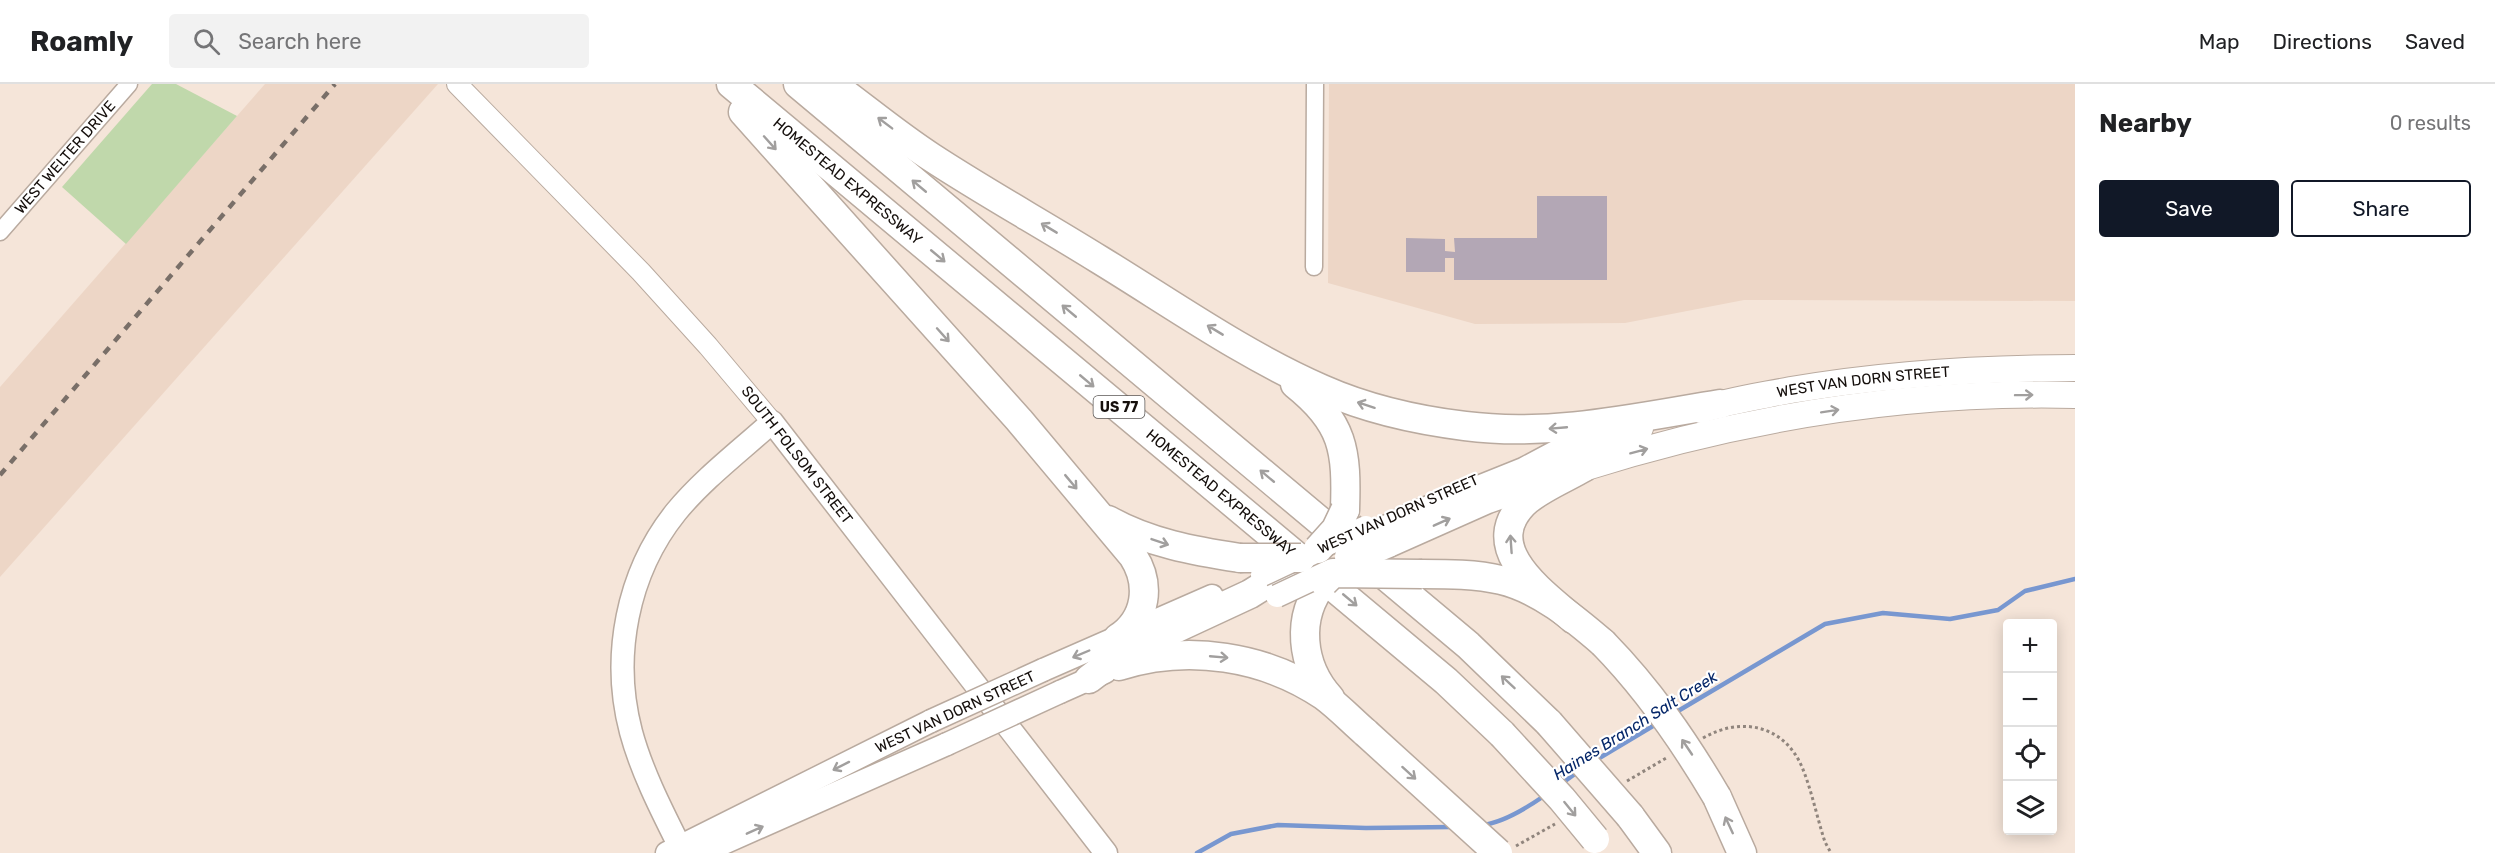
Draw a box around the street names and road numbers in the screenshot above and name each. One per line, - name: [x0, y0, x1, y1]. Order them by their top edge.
- street label: WEST WELTER DRIVE: [11, 97, 119, 218]
- street label: HOMESTEAD EXPRESSWAY: [769, 114, 926, 249]
- street label: WEST VAN DORN STREET: [1775, 363, 1951, 402]
- street label: SOUTH FOLSOM STREET: [738, 382, 857, 528]
- road number: US 77: [1094, 396, 1144, 418]
- street label: HOMESTEAD EXPRESSWAY: [1142, 425, 1299, 561]
- street label: WEST VAN DORN STREET: [1315, 470, 1481, 558]
- street label: WEST VAN DORN STREET: [872, 667, 1038, 757]

